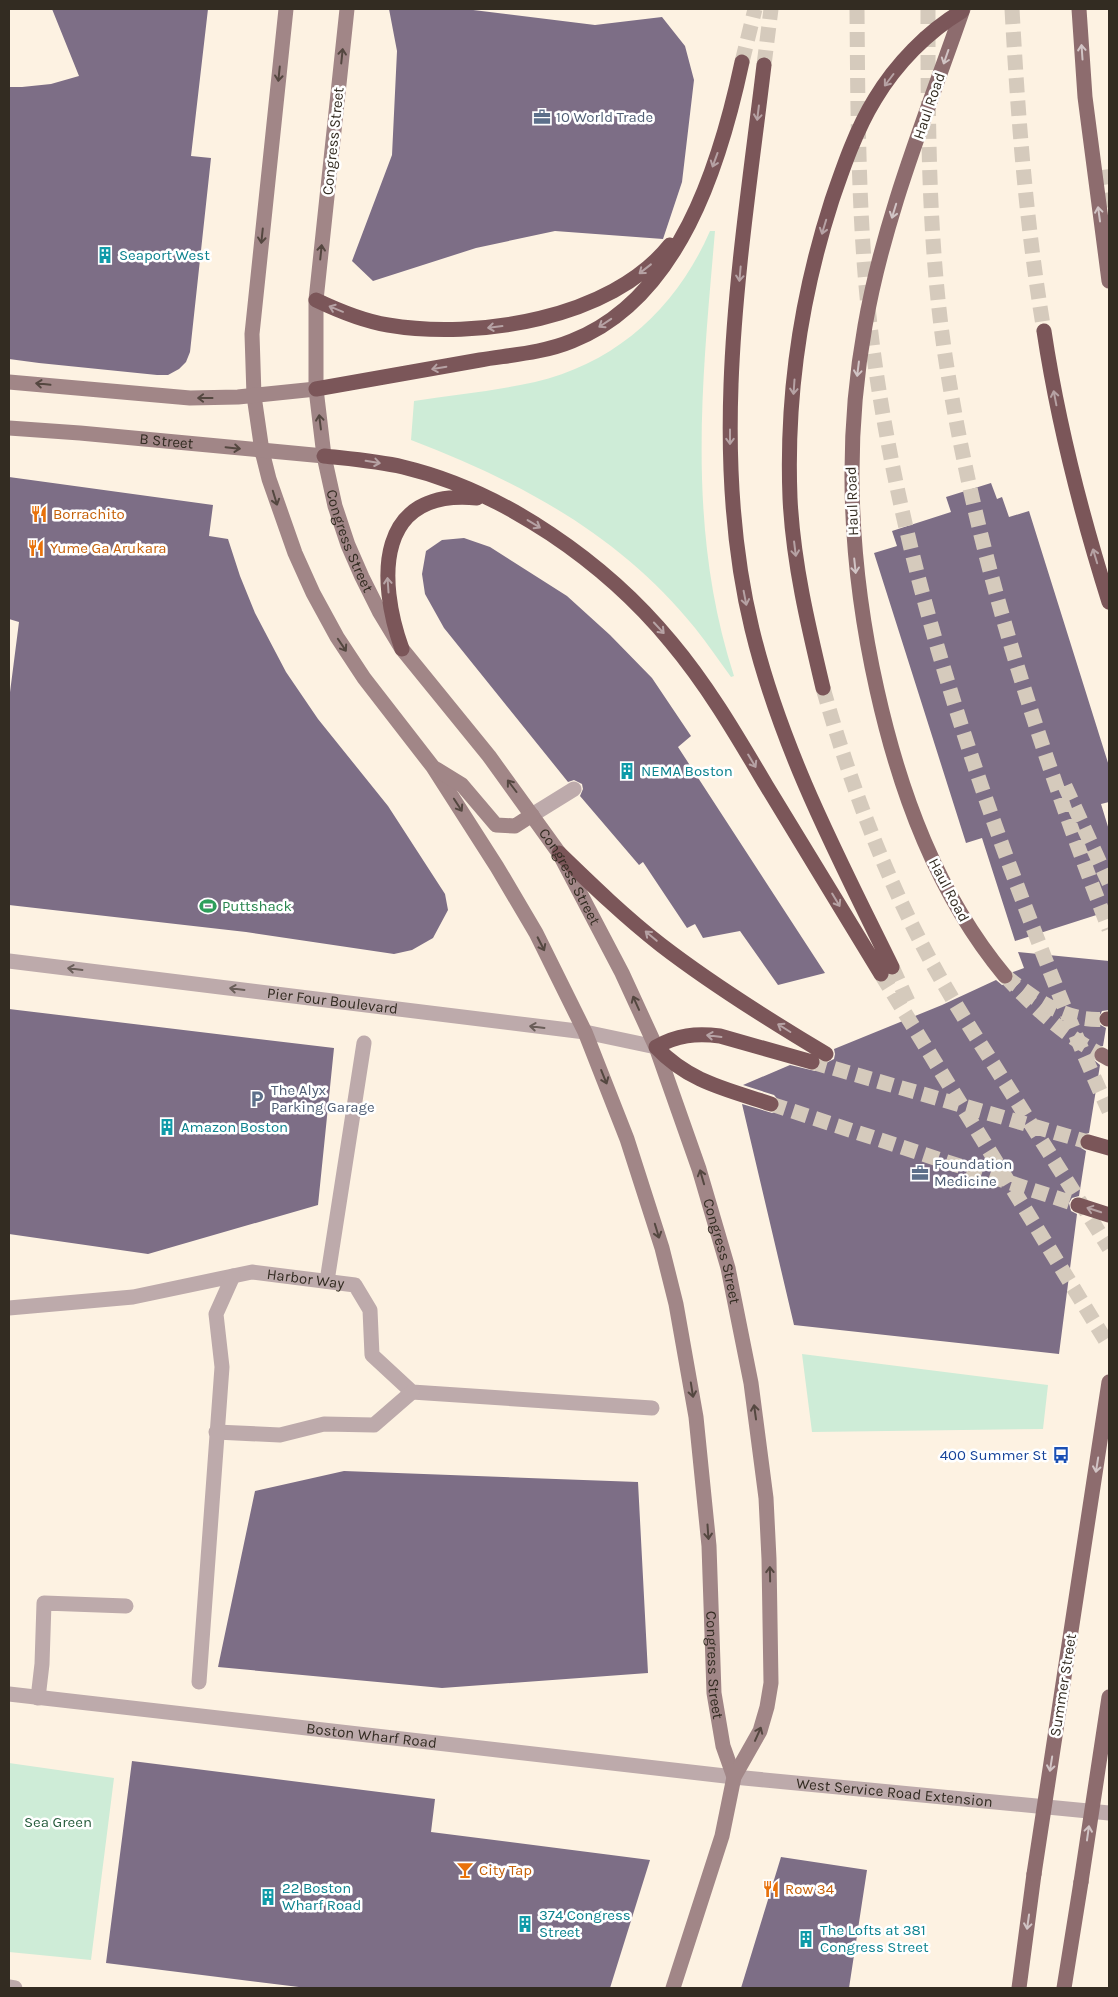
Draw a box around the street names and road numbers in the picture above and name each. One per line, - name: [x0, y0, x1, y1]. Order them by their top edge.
- street label: Haul Road: [909, 70, 949, 142]
- street label: Congress Street: [318, 86, 348, 196]
- street label: B Street: [139, 430, 195, 453]
- street label: Haul Road: [842, 466, 862, 536]
- street label: Congress Street: [323, 488, 377, 596]
- street label: Congress Street: [535, 825, 604, 928]
- street label: Haul Road: [925, 855, 973, 925]
- street label: Pier Four Boulevard: [266, 984, 399, 1018]
- street label: Congress Street: [699, 1196, 744, 1306]
- street label: Harbor Way: [266, 1265, 345, 1293]
- street label: Congress Street: [702, 1611, 727, 1721]
- street label: Summer Street: [1046, 1632, 1080, 1738]
- street label: Boston Wharf Road: [305, 1719, 438, 1752]
- street label: West Service Road Extension: [795, 1774, 994, 1811]

